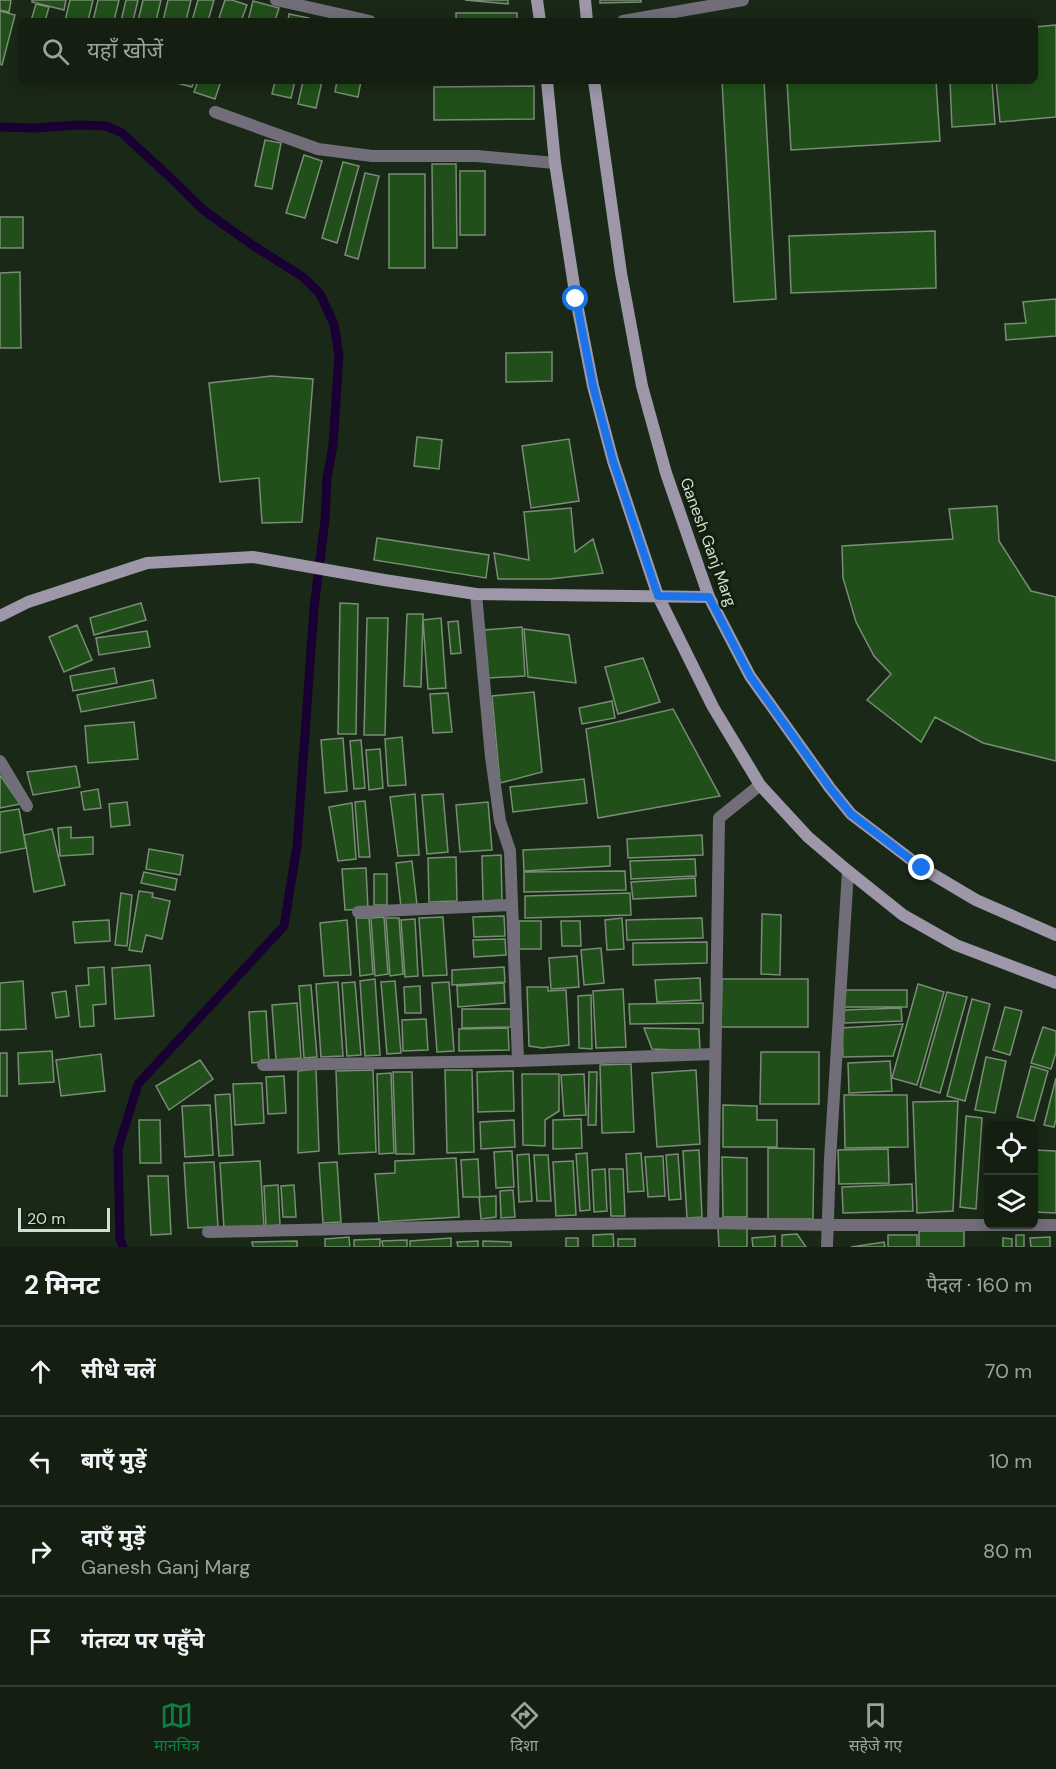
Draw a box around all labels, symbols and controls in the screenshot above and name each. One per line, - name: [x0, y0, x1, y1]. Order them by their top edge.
- search box: [18, 18, 1038, 84]
- icon: search: [39, 35, 72, 68]
- text: यहाँ खोजें: [87, 36, 163, 65]
- route start: [562, 285, 588, 311]
- street label: Ganesh Ganj Marg: [675, 475, 742, 610]
- route end: [908, 854, 934, 880]
- map controls: [984, 1121, 1038, 1229]
- button: locate: [984, 1121, 1038, 1175]
- button: layers: [984, 1175, 1038, 1229]
- scale bar: [18, 1205, 110, 1232]
- text: 20 m: [27, 1208, 66, 1229]
- text: 2 मिनट: [24, 1268, 100, 1302]
- text: पैदल · 160 m: [926, 1272, 1032, 1298]
- icon: ahead: [24, 1355, 57, 1388]
- text: सीधे चलें: [81, 1356, 156, 1385]
- text: 70 m: [985, 1358, 1032, 1384]
- icon: left: [24, 1445, 57, 1478]
- text: बाएँ मुड़ें: [81, 1446, 147, 1475]
- text: 10 m: [989, 1448, 1032, 1474]
- text: दाएँ मुड़ें: [81, 1523, 145, 1552]
- icon: right: [24, 1535, 57, 1568]
- text: 80 m: [983, 1538, 1032, 1564]
- text: Ganesh Ganj Marg: [81, 1554, 250, 1580]
- icon: arrive: [24, 1625, 57, 1658]
- text: गंतव्य पर पहुँचे: [81, 1626, 204, 1655]
- tab: मानचित्र: [154, 1699, 200, 1758]
- tab: दिशा: [508, 1699, 541, 1758]
- tab: सहेजे गए: [849, 1699, 902, 1758]

